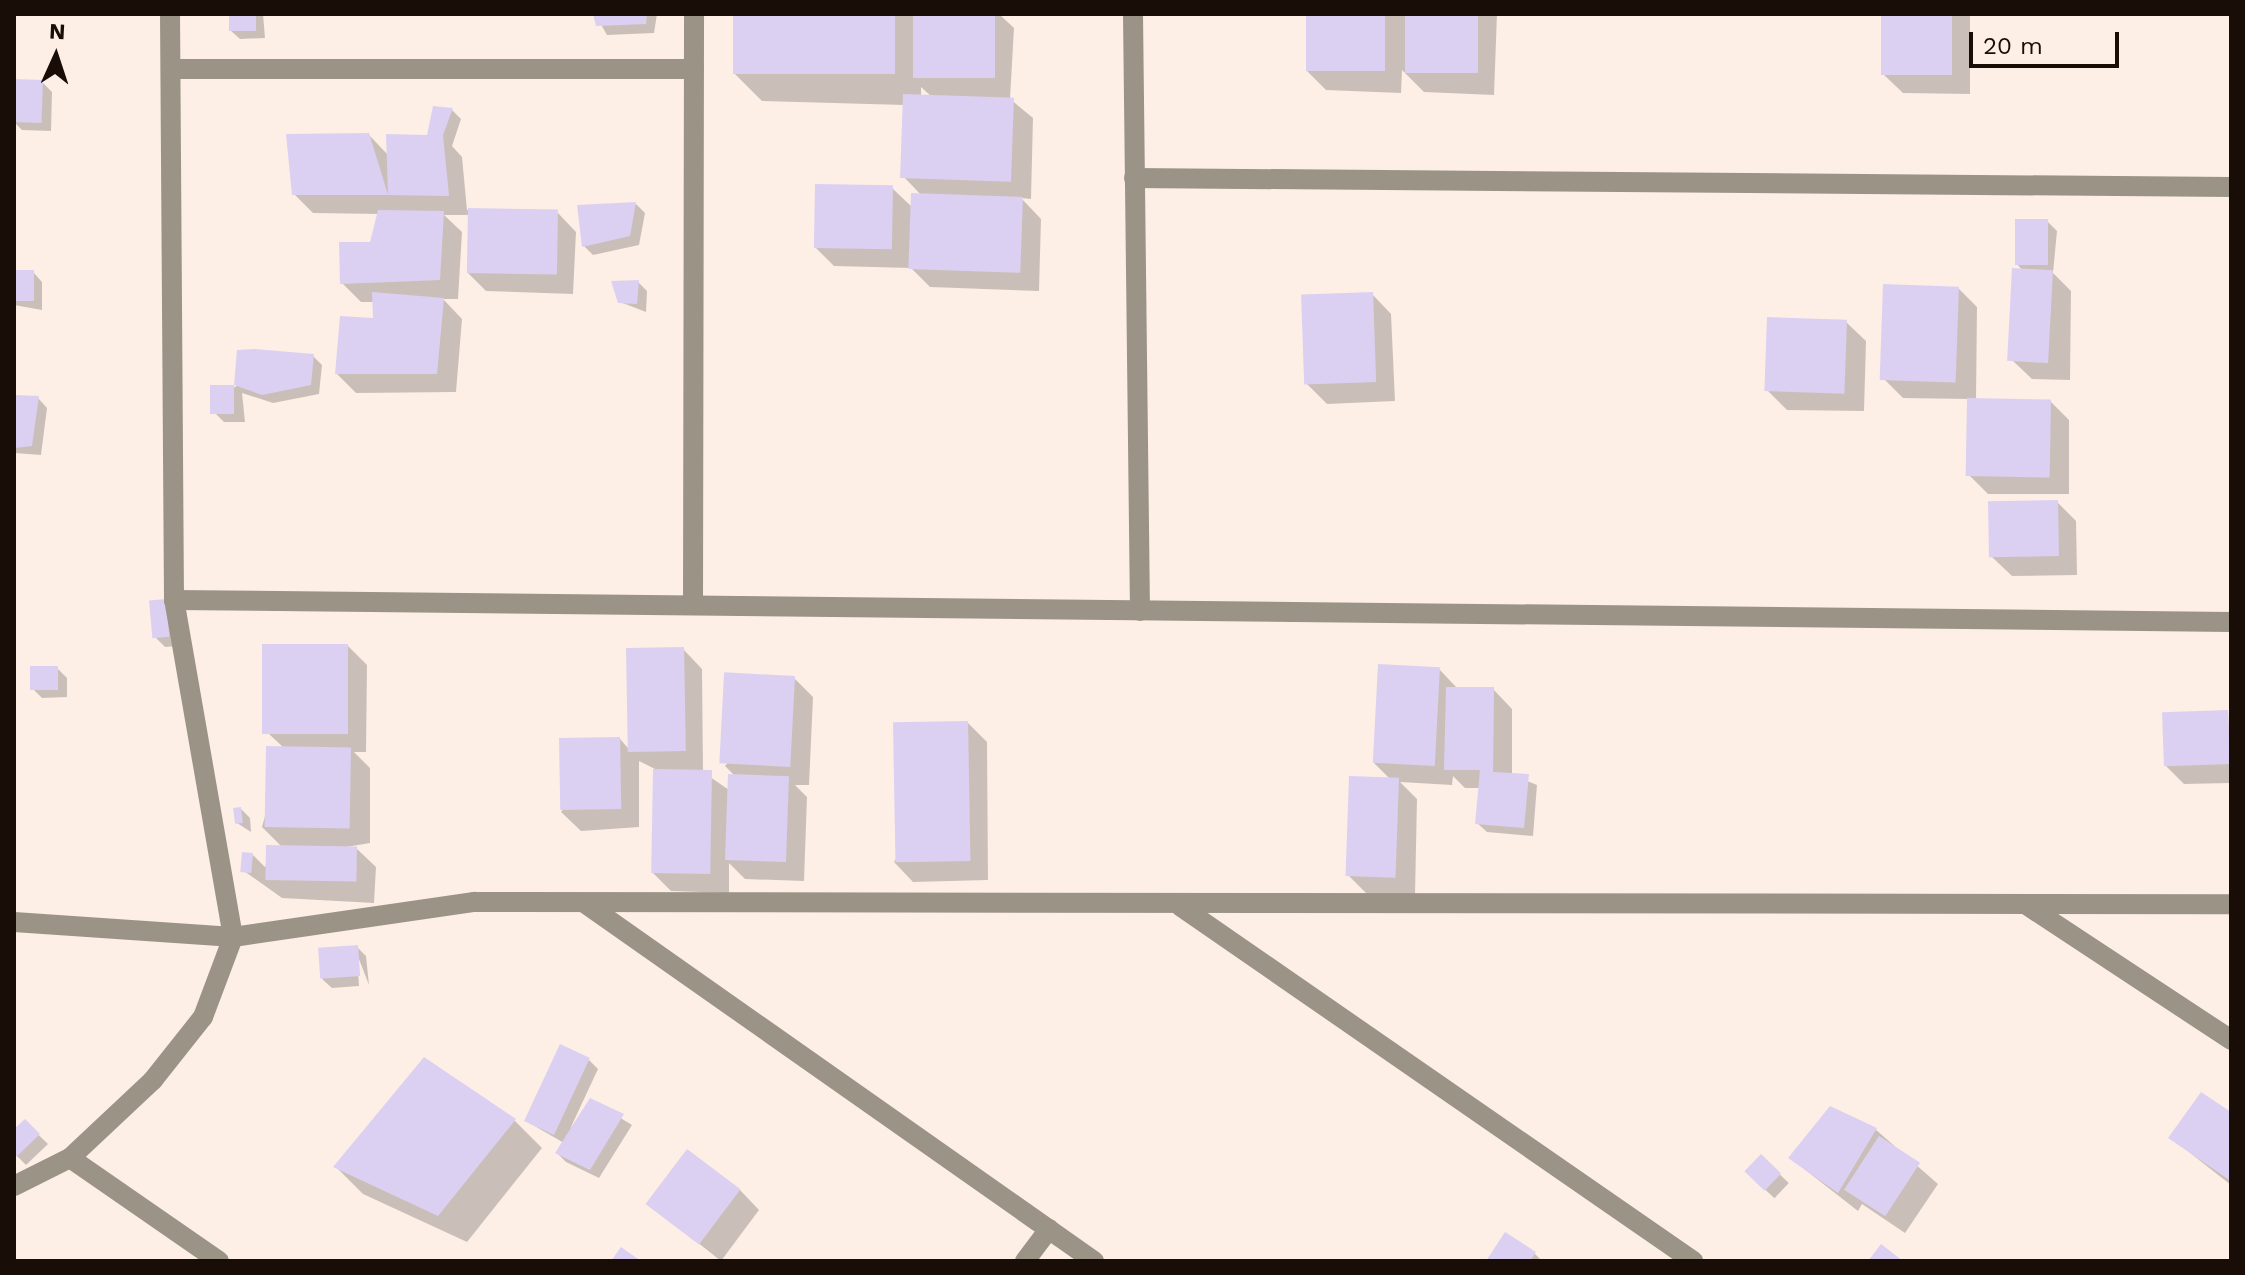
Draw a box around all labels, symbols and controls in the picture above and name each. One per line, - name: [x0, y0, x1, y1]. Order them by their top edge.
- north arrow: [16, 16, 96, 96]
- scale bar: [1973, 16, 2123, 66]
- text: N: [48, 19, 66, 44]
- text: 20 m: [1983, 32, 2043, 60]

